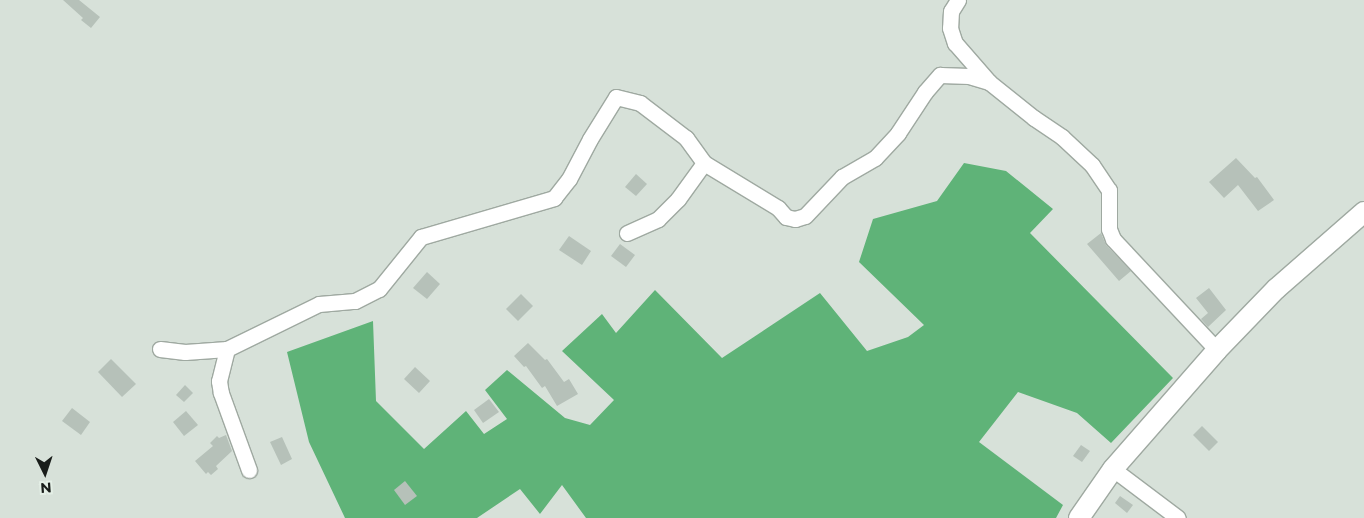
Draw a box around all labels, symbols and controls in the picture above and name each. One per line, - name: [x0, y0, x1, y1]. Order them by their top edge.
- north arrow: [20, 448, 70, 498]
- text: N: [40, 479, 52, 497]

